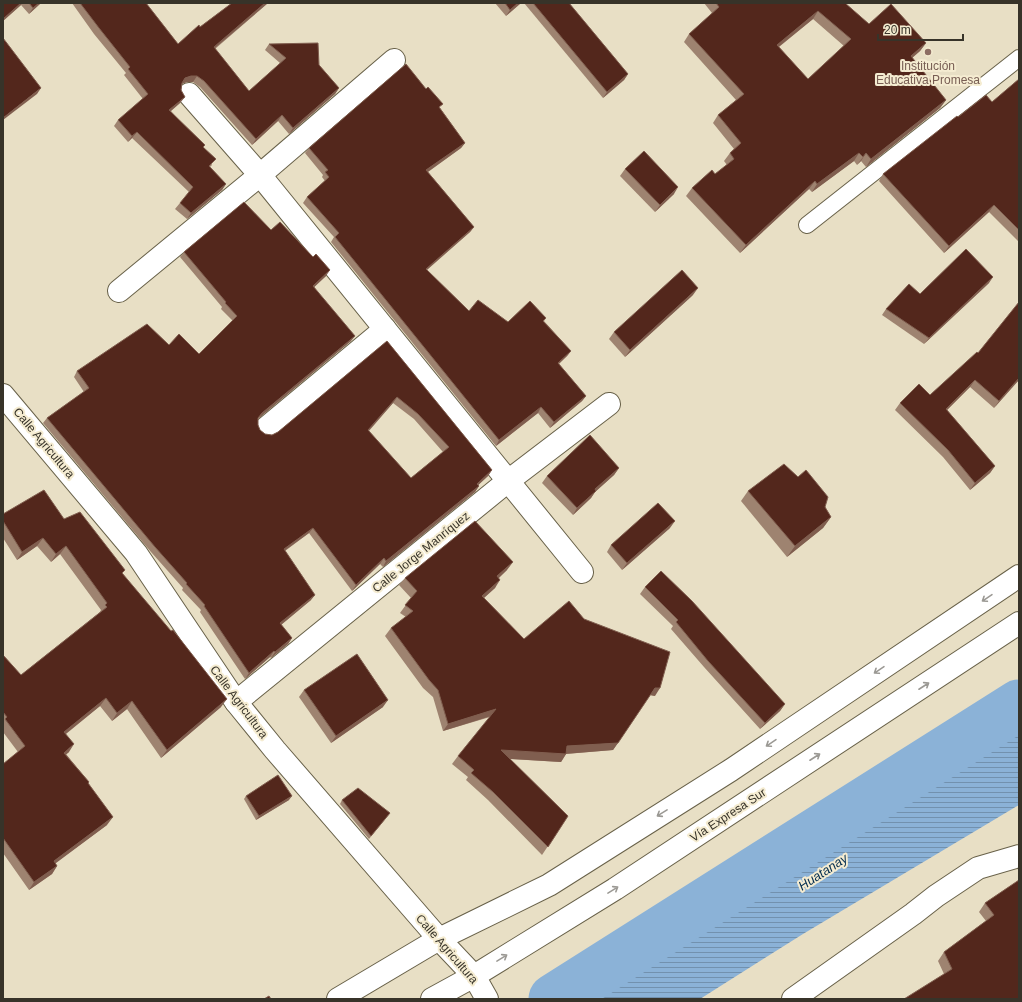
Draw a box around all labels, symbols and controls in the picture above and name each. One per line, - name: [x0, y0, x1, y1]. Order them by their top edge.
- scale bar: [878, 16, 963, 42]
- text: 20 m: [884, 23, 911, 37]
- marker: Institución Educativa Promesa: [923, 47, 933, 57]
- place label: Institución Educativa Promesa: [876, 59, 980, 87]
- street label: Calle Agricultura: [11, 405, 78, 481]
- street label: Calle Jorge Manríquez: [370, 509, 472, 595]
- one-way arrow: [981, 594, 992, 602]
- street label: Calle Agricultura: [207, 663, 271, 741]
- one-way arrow: [874, 666, 885, 674]
- one-way arrow: [918, 682, 929, 690]
- one-way arrow: [766, 739, 777, 747]
- one-way arrow: [809, 753, 820, 761]
- street label: Vía Expresa Sur: [688, 785, 768, 845]
- one-way arrow: [657, 809, 668, 817]
- water label: Huatanay: [796, 850, 852, 893]
- one-way arrow: [607, 886, 618, 894]
- street label: Calle Agricultura: [413, 911, 481, 987]
- one-way arrow: [496, 954, 508, 962]

